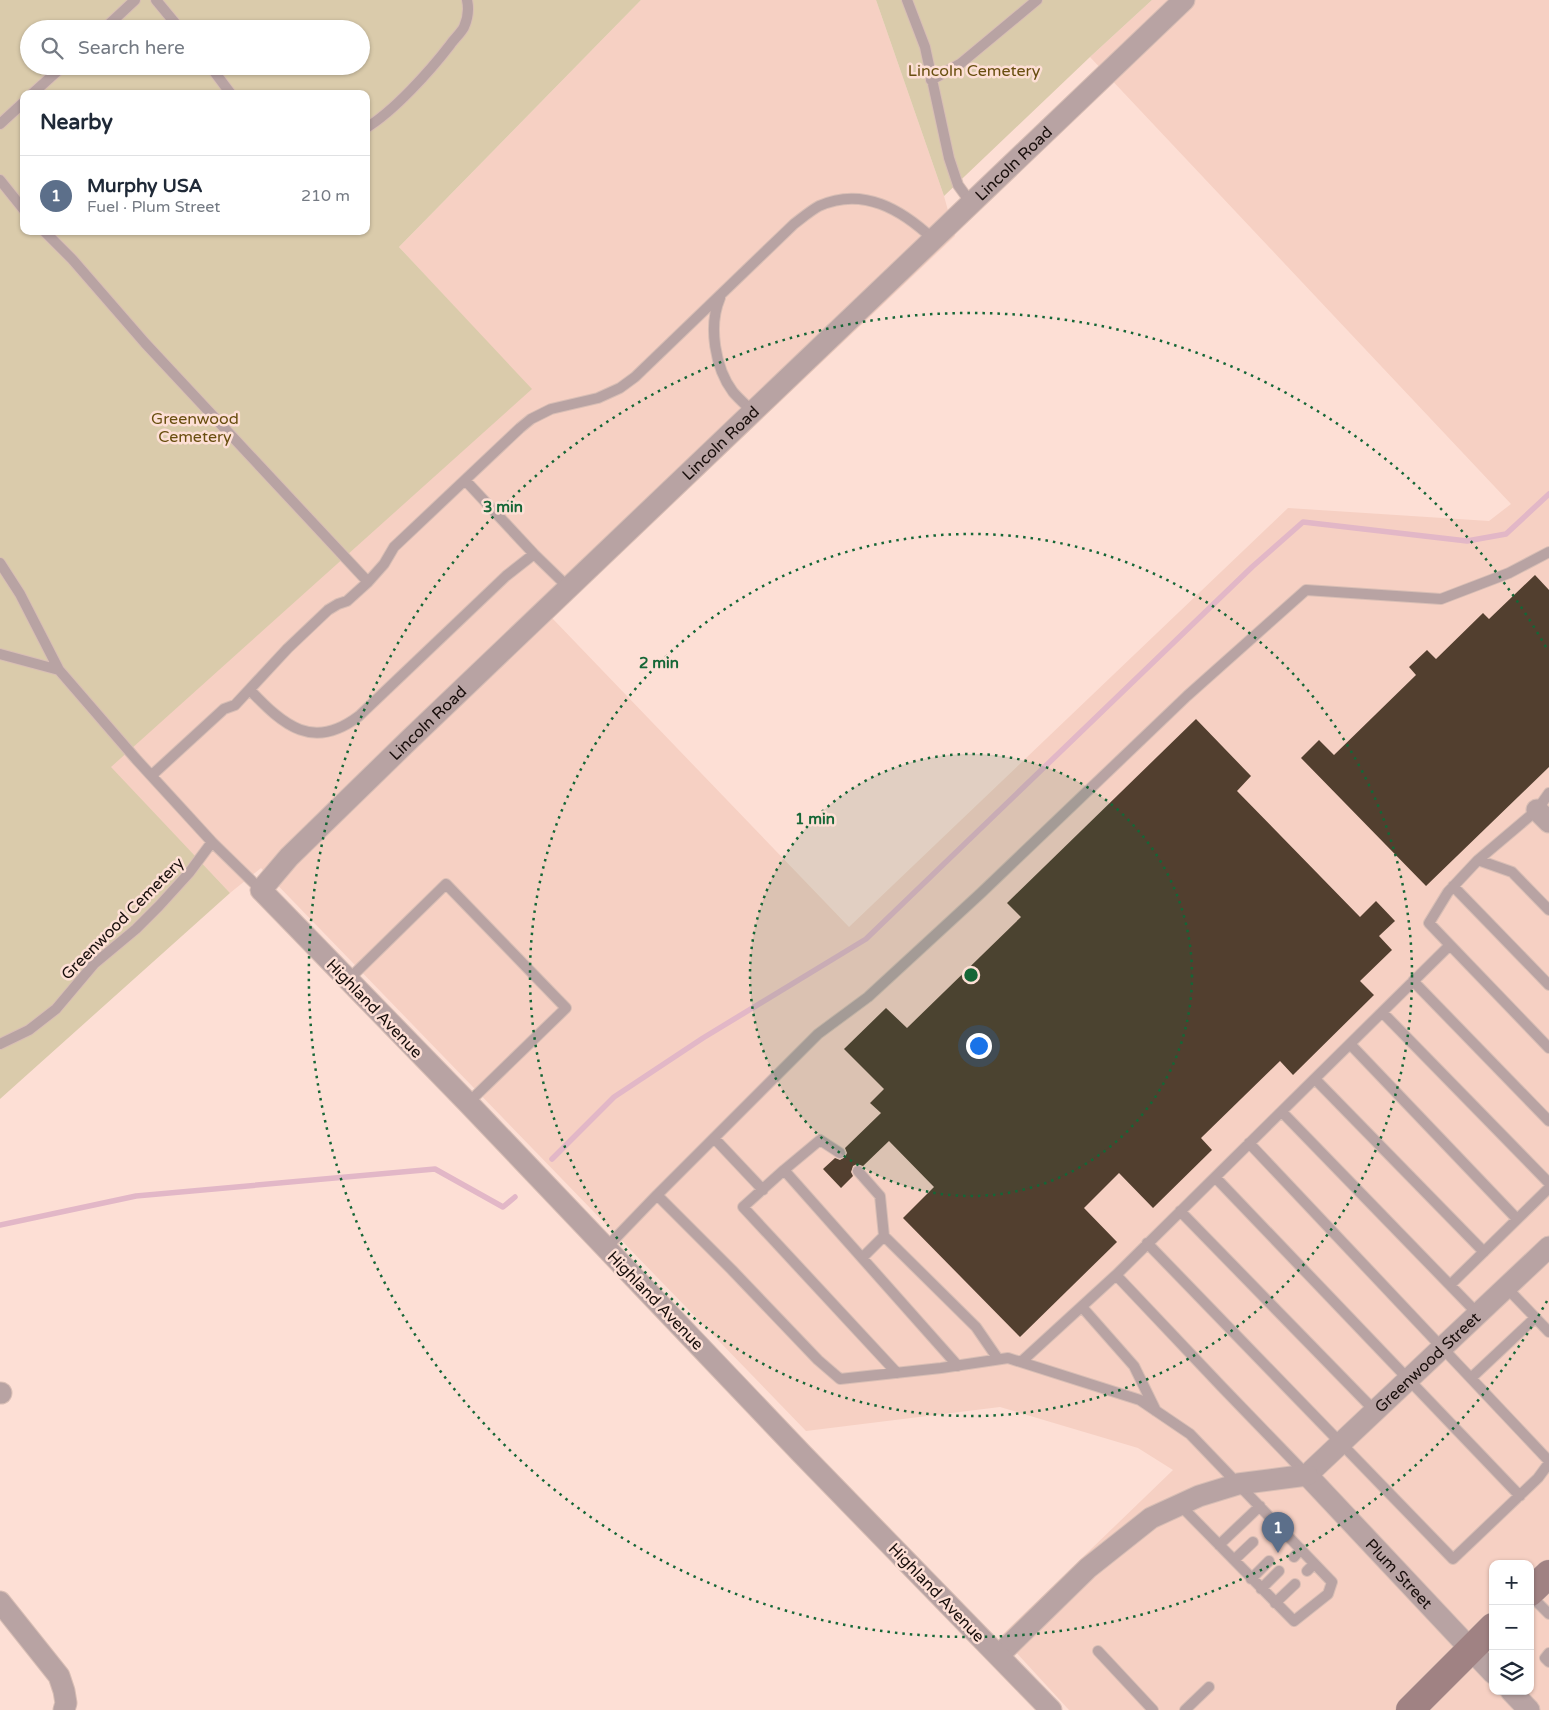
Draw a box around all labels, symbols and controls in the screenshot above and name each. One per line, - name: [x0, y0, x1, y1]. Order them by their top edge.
- search box: [20, 20, 370, 75]
- icon: search: [38, 34, 66, 62]
- text: Search here: [78, 37, 185, 59]
- park label: Lincoln Cemetery: [908, 61, 1041, 81]
- text: Nearby: [40, 110, 113, 135]
- street label: Lincoln Road: [971, 122, 1057, 205]
- text: Murphy USA: [87, 175, 203, 197]
- text: 1: [51, 186, 61, 206]
- text: 210 m: [301, 186, 350, 206]
- text: Fuel · Plum Street: [87, 197, 220, 217]
- street label: Lincoln Road: [678, 402, 764, 485]
- park label: Greenwood Cemetery: [151, 409, 239, 447]
- text: 3 min: [483, 498, 523, 516]
- text: 2 min: [639, 654, 679, 672]
- street label: Lincoln Road: [385, 682, 471, 765]
- text: 1 min: [795, 810, 835, 828]
- street label: Greenwood Cemetery: [57, 853, 189, 984]
- street label: Highland Avenue: [322, 955, 427, 1062]
- centre of rings: [962, 966, 980, 984]
- your location: [966, 1033, 992, 1059]
- street label: Highland Avenue: [603, 1247, 708, 1354]
- street label: Greenwood Street: [1371, 1308, 1485, 1417]
- pin: 1: [1262, 1512, 1294, 1553]
- street label: Plum Street: [1361, 1535, 1436, 1613]
- street label: Highland Avenue: [884, 1539, 989, 1646]
- map controls: [1489, 1560, 1534, 1695]
- button: +: [1489, 1560, 1534, 1605]
- button: −: [1489, 1605, 1534, 1650]
- button: layers: [1489, 1650, 1534, 1695]

